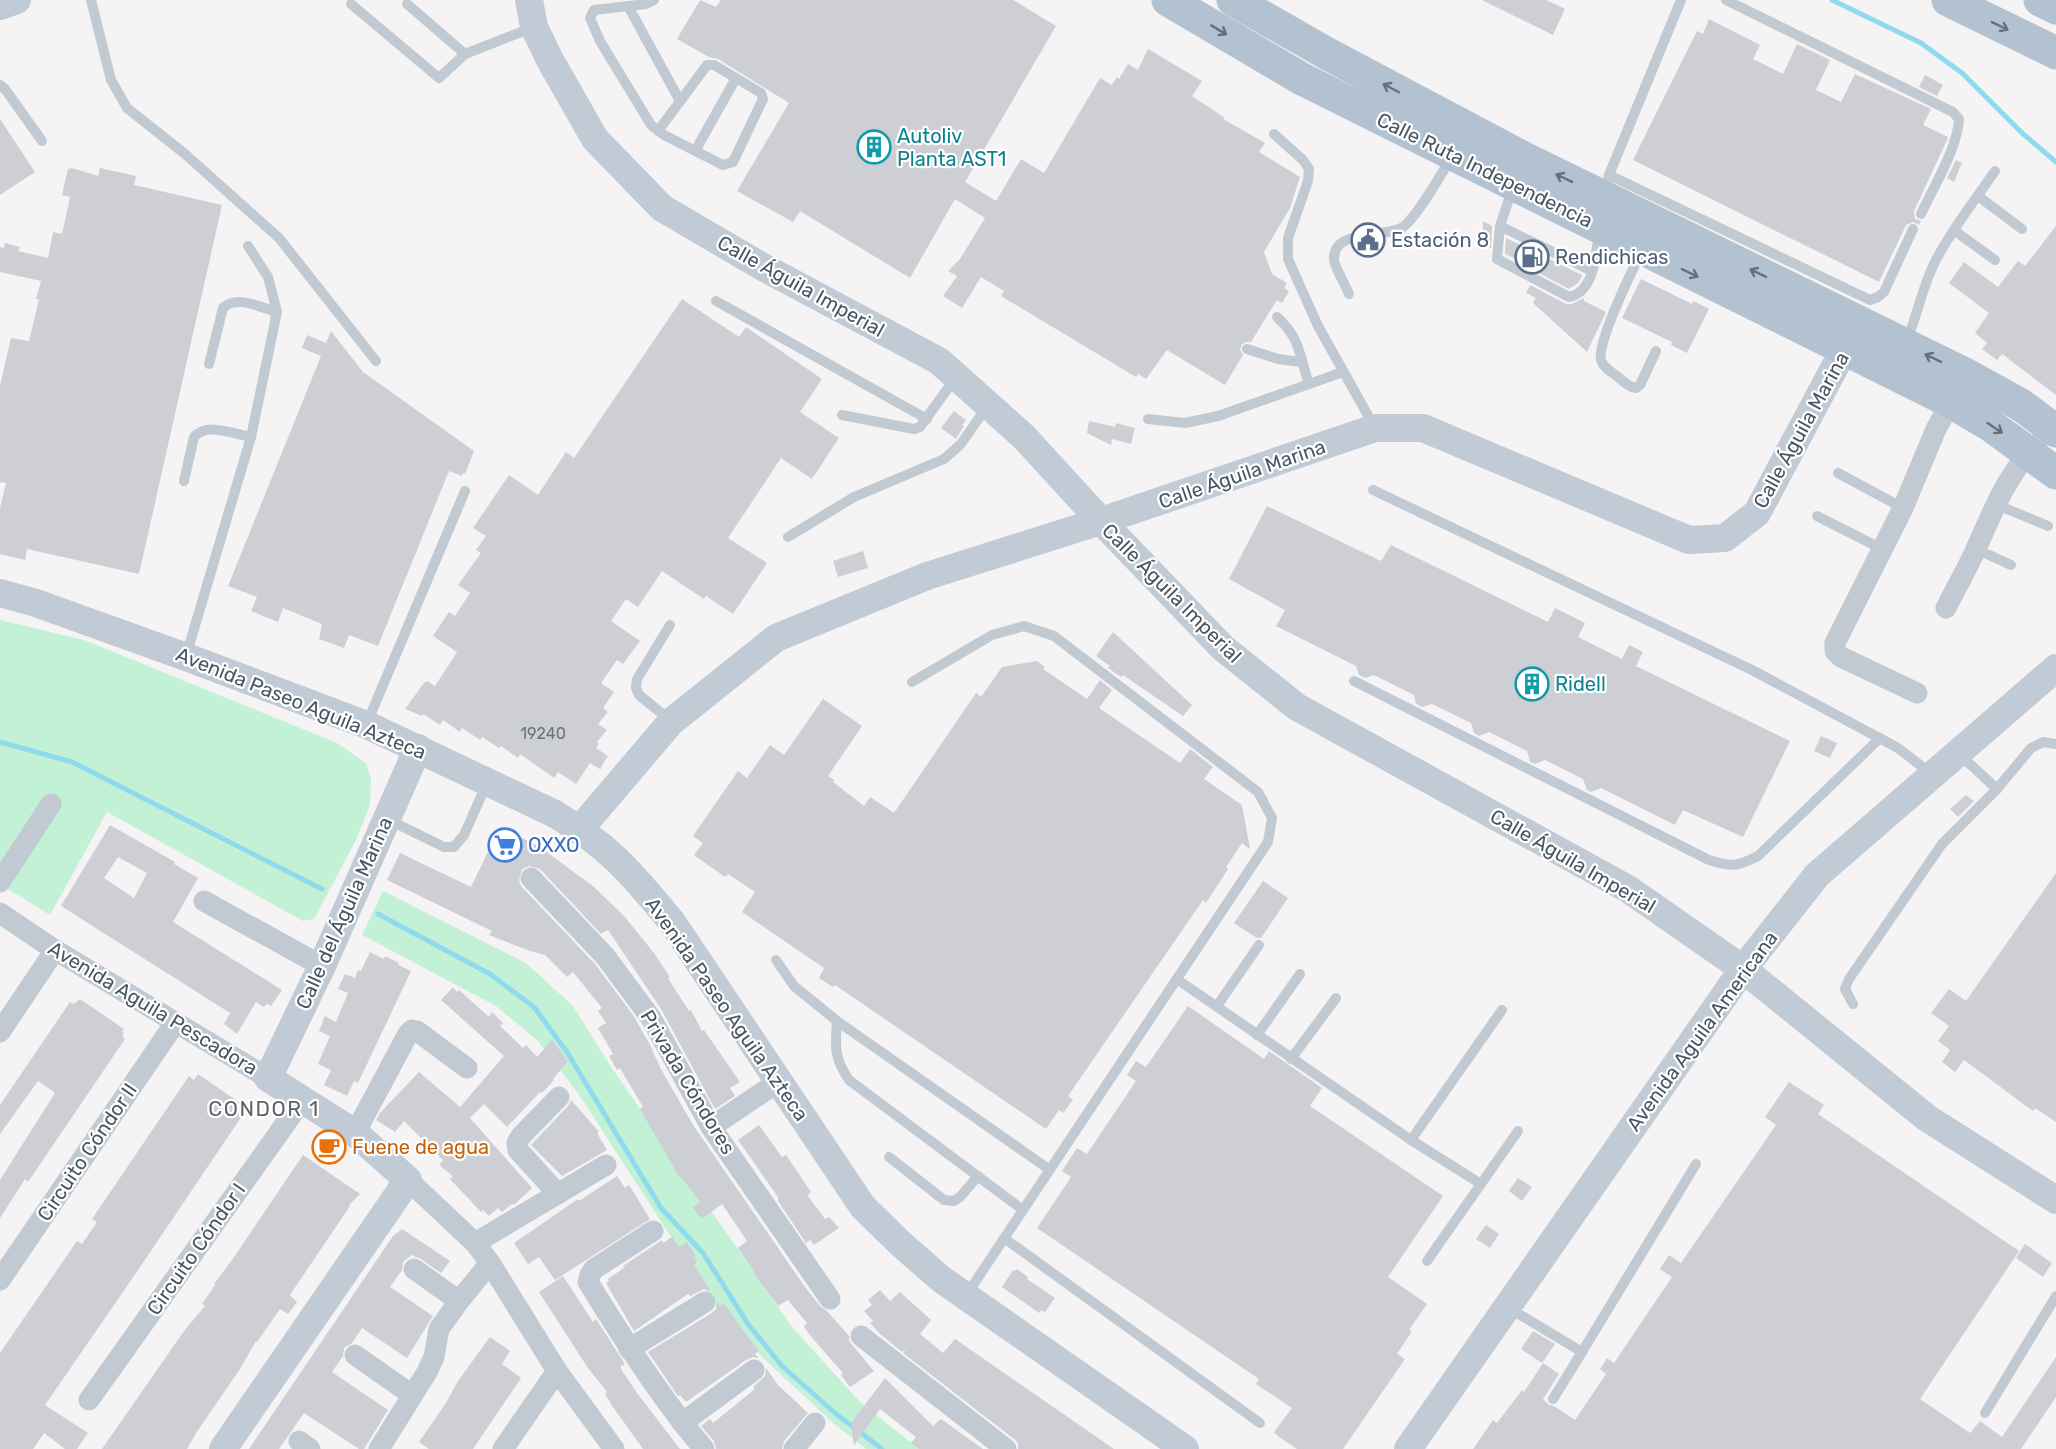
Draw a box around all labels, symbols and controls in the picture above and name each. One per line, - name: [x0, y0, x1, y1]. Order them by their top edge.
- one-way arrow: [1991, 20, 2009, 32]
- one-way arrow: [1210, 24, 1227, 36]
- one-way arrow: [1383, 82, 1401, 93]
- street label: Calle Ruta Independencia: [1373, 107, 1597, 233]
- place label: Autoliv Planta AST1: [897, 124, 1006, 171]
- building icon: Autoliv Planta AST1: [856, 129, 892, 165]
- one-way arrow: [1556, 171, 1574, 183]
- public building icon: Estación 8: [1350, 222, 1386, 258]
- place label: Estación 8: [1391, 228, 1489, 252]
- street label: Calle Águila Imperial: [713, 230, 889, 342]
- fuel station icon: Rendichicas: [1514, 239, 1550, 275]
- place label: Rendichicas: [1555, 245, 1668, 269]
- one-way arrow: [1750, 267, 1768, 278]
- one-way arrow: [1681, 268, 1699, 279]
- street label: Calle Águila Marina: [1748, 348, 1854, 512]
- one-way arrow: [1925, 352, 1943, 364]
- one-way arrow: [1986, 422, 2003, 434]
- street label: Calle Águila Marina: [1155, 434, 1329, 514]
- street label: Calle Águila Imperial: [1097, 518, 1247, 668]
- street label: Avenida Paseo Aguila Azteca: [173, 642, 429, 764]
- building icon: Ridell: [1514, 666, 1550, 702]
- place label: Ridell: [1555, 672, 1606, 696]
- house number: 19240: [520, 724, 566, 743]
- street label: Calle Águila Imperial: [1486, 804, 1660, 918]
- street label: Calle del Águila Marina: [291, 813, 397, 1013]
- supermarket icon: OXXO: [487, 827, 523, 863]
- place label: OXXO: [528, 833, 579, 857]
- street label: Avenida Paseo Aguila Azteca: [640, 893, 814, 1125]
- street label: Avenida Aguila Americana: [1621, 926, 1783, 1136]
- street label: Avenida Aguila Pescadora: [44, 936, 262, 1080]
- street label: Privada Cóndores: [635, 1006, 741, 1158]
- street label: Circuito Cóndor II: [32, 1079, 142, 1225]
- district label: CONDOR 1: [208, 1096, 320, 1121]
- cafe icon: Fuene de agua: [311, 1129, 347, 1165]
- place label: Fuene de agua: [352, 1135, 489, 1159]
- street label: Circuito Cóndor I: [142, 1178, 250, 1320]

